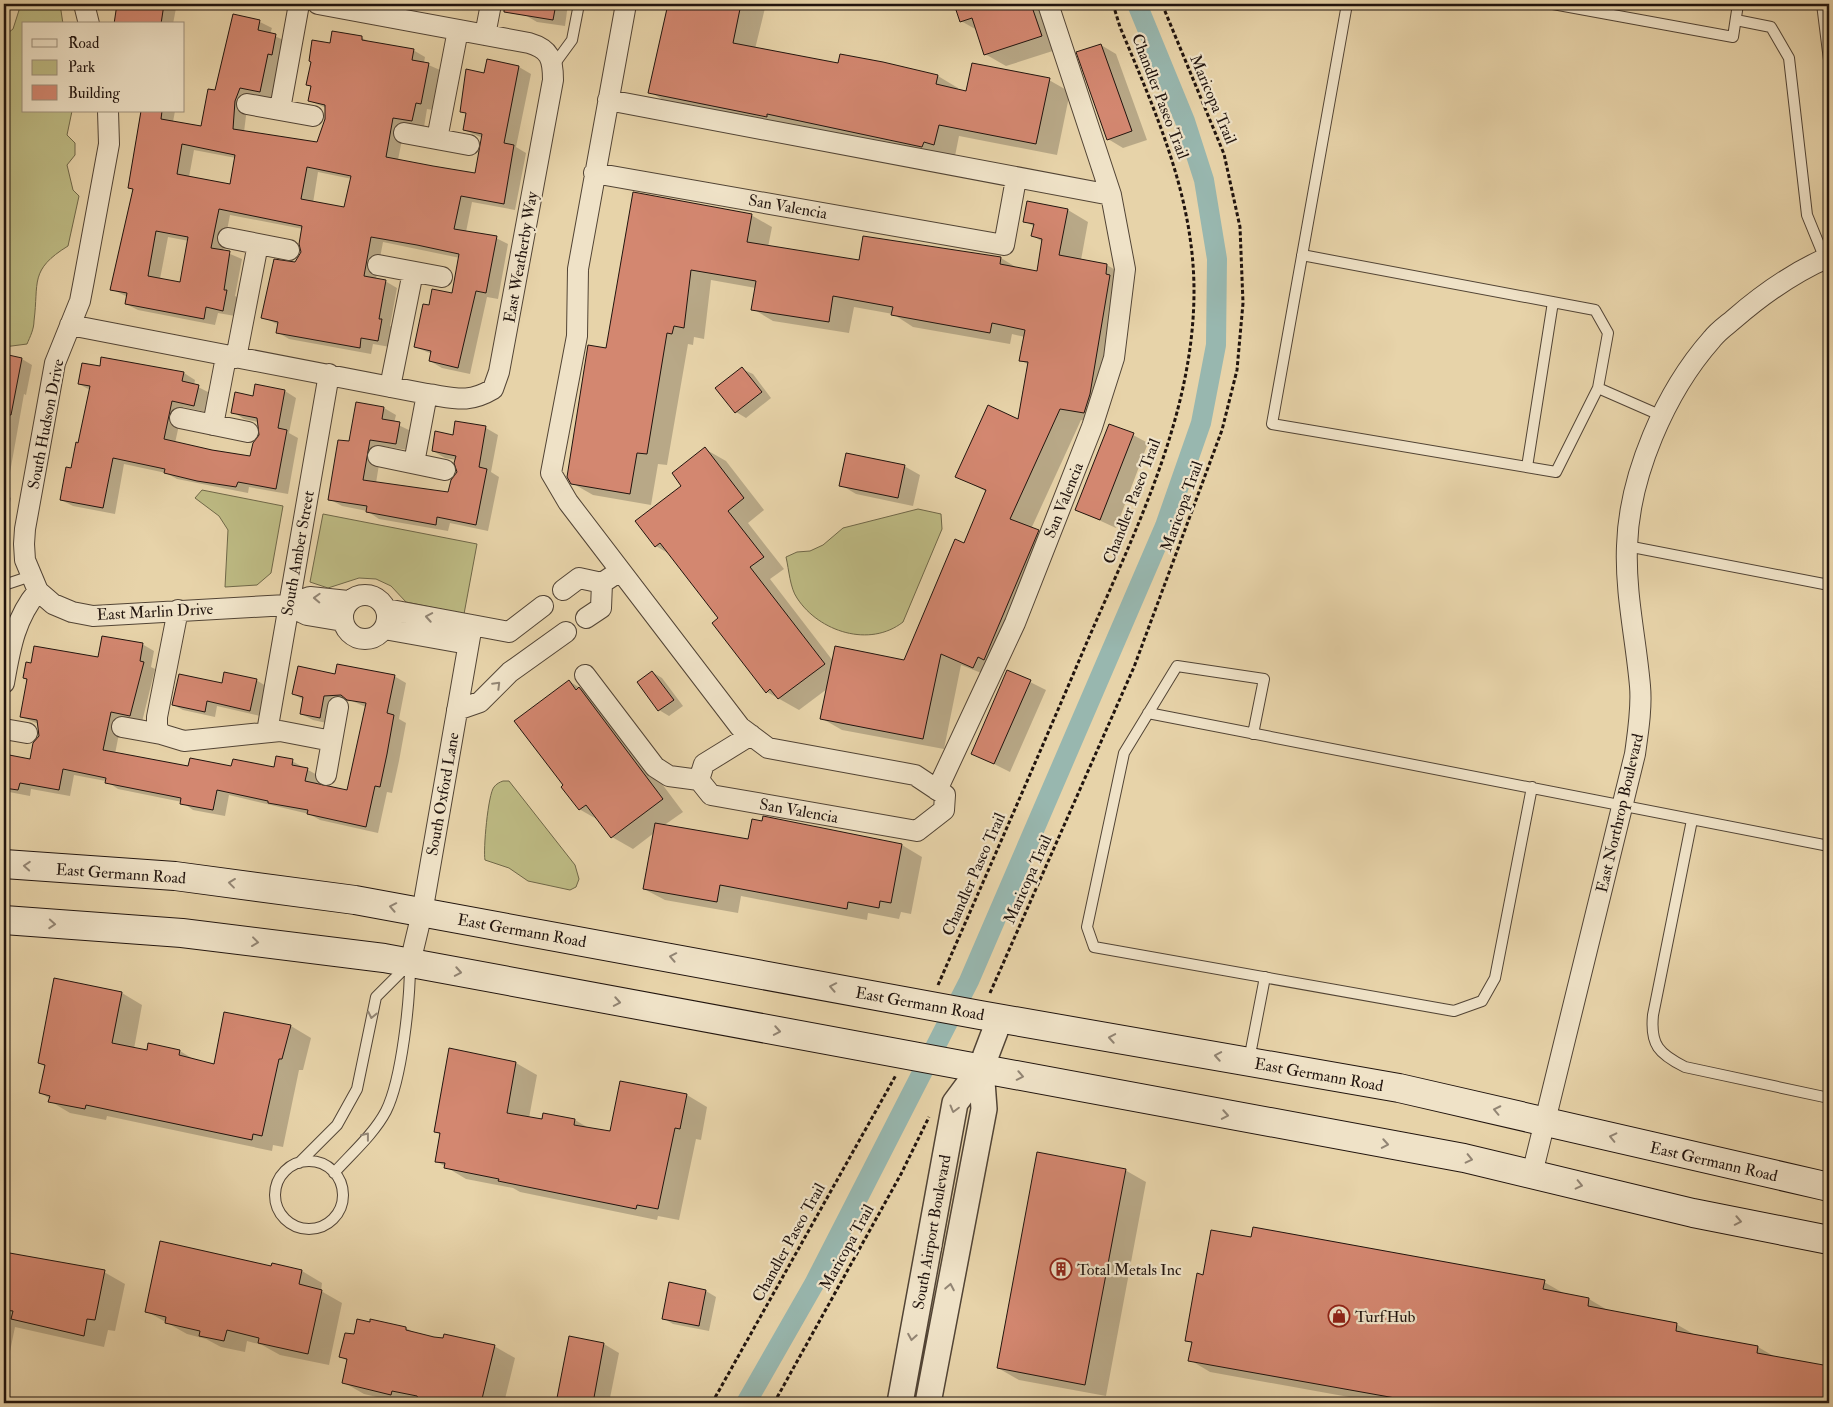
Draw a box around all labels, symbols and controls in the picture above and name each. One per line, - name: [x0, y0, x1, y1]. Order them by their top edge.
- legend: [22, 22, 185, 112]
- street label: Chandler Paseo Trail: [1127, 31, 1193, 162]
- text: Road: [68, 34, 100, 53]
- street label: Maricopa Trail: [1184, 52, 1241, 148]
- text: Park: [68, 58, 95, 77]
- text: Building: [68, 84, 120, 103]
- street label: East Weatherby Way: [500, 189, 543, 324]
- street label: San Valencia: [747, 190, 829, 224]
- street label: South Hudson Drive: [24, 357, 68, 491]
- street label: Chandler Paseo Trail: [1099, 436, 1165, 567]
- street label: Maricopa Trail: [1156, 458, 1209, 555]
- street label: San Valencia: [1040, 459, 1088, 541]
- street label: South Amber Street: [277, 489, 319, 617]
- one-way arrow: [313, 592, 321, 603]
- street label: East Marlin Drive: [96, 599, 214, 625]
- one-way arrow: [425, 613, 434, 623]
- one-way arrow: [492, 682, 501, 691]
- street label: South Oxford Lane: [422, 731, 464, 857]
- street label: East Northrop Boulevard: [1592, 732, 1649, 895]
- street label: San Valencia: [758, 794, 840, 828]
- street label: Chandler Paseo Trail: [938, 810, 1010, 939]
- street label: Maricopa Trail: [999, 832, 1057, 927]
- street label: East Germann Road: [55, 859, 187, 889]
- one-way arrow: [22, 860, 30, 871]
- one-way arrow: [228, 878, 236, 889]
- one-way arrow: [388, 902, 397, 913]
- street label: East Germann Road: [456, 910, 588, 952]
- one-way arrow: [49, 918, 57, 929]
- one-way arrow: [252, 936, 260, 947]
- one-way arrow: [669, 953, 678, 963]
- one-way arrow: [453, 966, 462, 977]
- one-way arrow: [829, 983, 838, 993]
- street label: East Germann Road: [854, 983, 986, 1025]
- one-way arrow: [613, 996, 622, 1006]
- one-way arrow: [367, 1011, 378, 1019]
- one-way arrow: [773, 1026, 782, 1036]
- one-way arrow: [1107, 1033, 1116, 1043]
- one-way arrow: [1213, 1052, 1222, 1062]
- street label: East Germann Road: [1253, 1054, 1385, 1096]
- one-way arrow: [1016, 1070, 1024, 1081]
- one-way arrow: [950, 1104, 960, 1112]
- one-way arrow: [1493, 1105, 1502, 1116]
- one-way arrow: [1220, 1109, 1229, 1119]
- one-way arrow: [1609, 1132, 1618, 1143]
- one-way arrow: [361, 1133, 369, 1142]
- one-way arrow: [1380, 1138, 1389, 1148]
- street label: East Germann Road: [1648, 1138, 1780, 1186]
- street label: South Airport Boulevard: [909, 1153, 956, 1311]
- one-way arrow: [1465, 1153, 1474, 1164]
- street label: Chandler Paseo Trail: [748, 1180, 830, 1305]
- one-way arrow: [1575, 1180, 1583, 1190]
- street label: Maricopa Trail: [815, 1201, 880, 1294]
- one-way arrow: [1733, 1216, 1742, 1226]
- building icon: Total Metals Inc: [1049, 1257, 1073, 1281]
- place label: Total Metals Inc: [1077, 1260, 1182, 1280]
- one-way arrow: [944, 1282, 955, 1291]
- shop icon: TurfHub: [1327, 1304, 1351, 1328]
- place label: TurfHub: [1355, 1307, 1416, 1327]
- one-way arrow: [908, 1333, 918, 1341]

